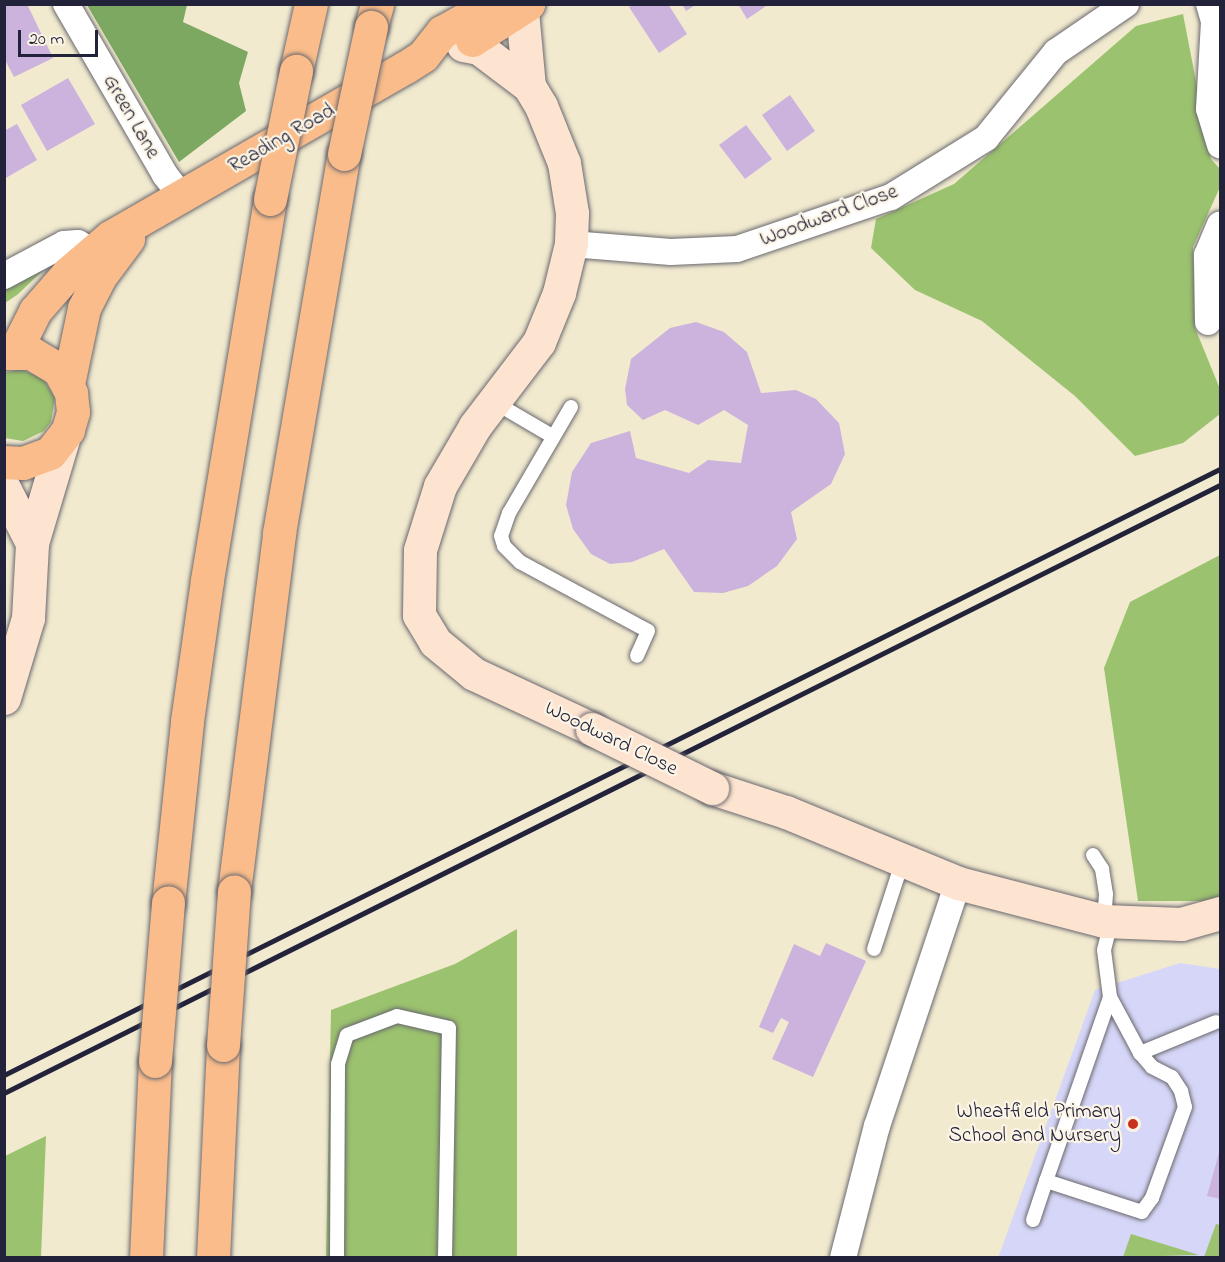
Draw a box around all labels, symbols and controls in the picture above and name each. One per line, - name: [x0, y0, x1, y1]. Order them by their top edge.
- scale bar: [21, 18, 100, 56]
- text: 20 m: [29, 27, 64, 53]
- street label: Green Lane: [97, 70, 165, 164]
- street label: Reading Road: [224, 98, 340, 180]
- street label: Woodward Close: [757, 179, 901, 253]
- street label: Woodward Close: [540, 696, 682, 782]
- place label: Wheatfield Primary School and Nursery: [949, 1099, 1121, 1149]
- marker: Wheatfield Primary School and Nursery: [1126, 1117, 1140, 1131]

